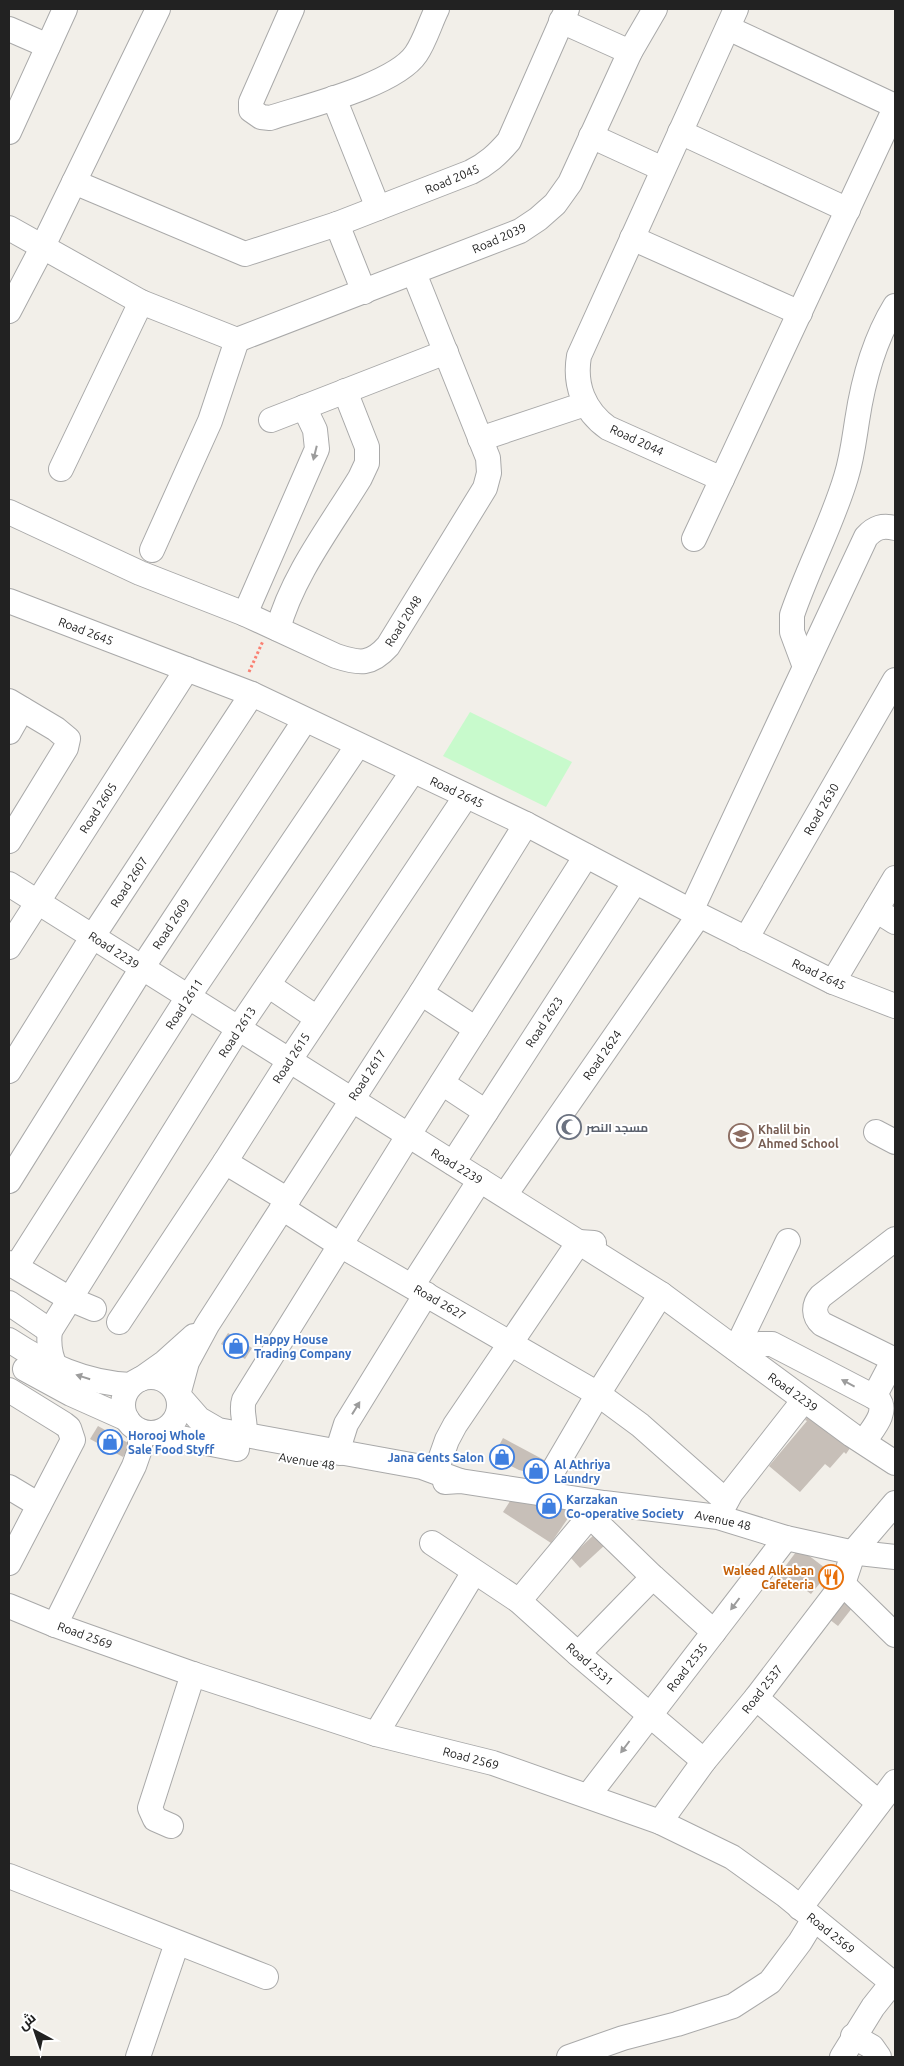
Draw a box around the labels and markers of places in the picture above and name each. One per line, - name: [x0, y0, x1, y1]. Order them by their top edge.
- mosque icon: مسجد النصر: [556, 1114, 582, 1140]
- place label: مسجد النصر: [585, 1121, 648, 1136]
- school or university icon: Khalil bin Ahmed School: [728, 1123, 754, 1149]
- place label: Khalil bin Ahmed School: [758, 1123, 839, 1150]
- shop icon: Happy House Trading Company: [223, 1333, 249, 1359]
- place label: Happy House Trading Company: [254, 1333, 352, 1360]
- shop icon: Horooj Whole Sale Food Styff: [97, 1429, 123, 1455]
- place label: Horooj Whole Sale Food Styff: [128, 1429, 214, 1456]
- shop icon: Jana Gents Salon: [489, 1444, 515, 1470]
- place label: Jana Gents Salon: [388, 1451, 484, 1464]
- shop icon: Al Athriya Laundry: [523, 1458, 549, 1484]
- place label: Al Athriya Laundry: [554, 1458, 610, 1485]
- shop icon: Karzakan Co-operative Society: [536, 1493, 562, 1519]
- place label: Karzakan Co-operative Society: [566, 1493, 684, 1520]
- place label: Waleed Alkaban Cafeteria: [723, 1564, 814, 1591]
- restaurant icon: Waleed Alkaban Cafeteria: [818, 1564, 844, 1590]

